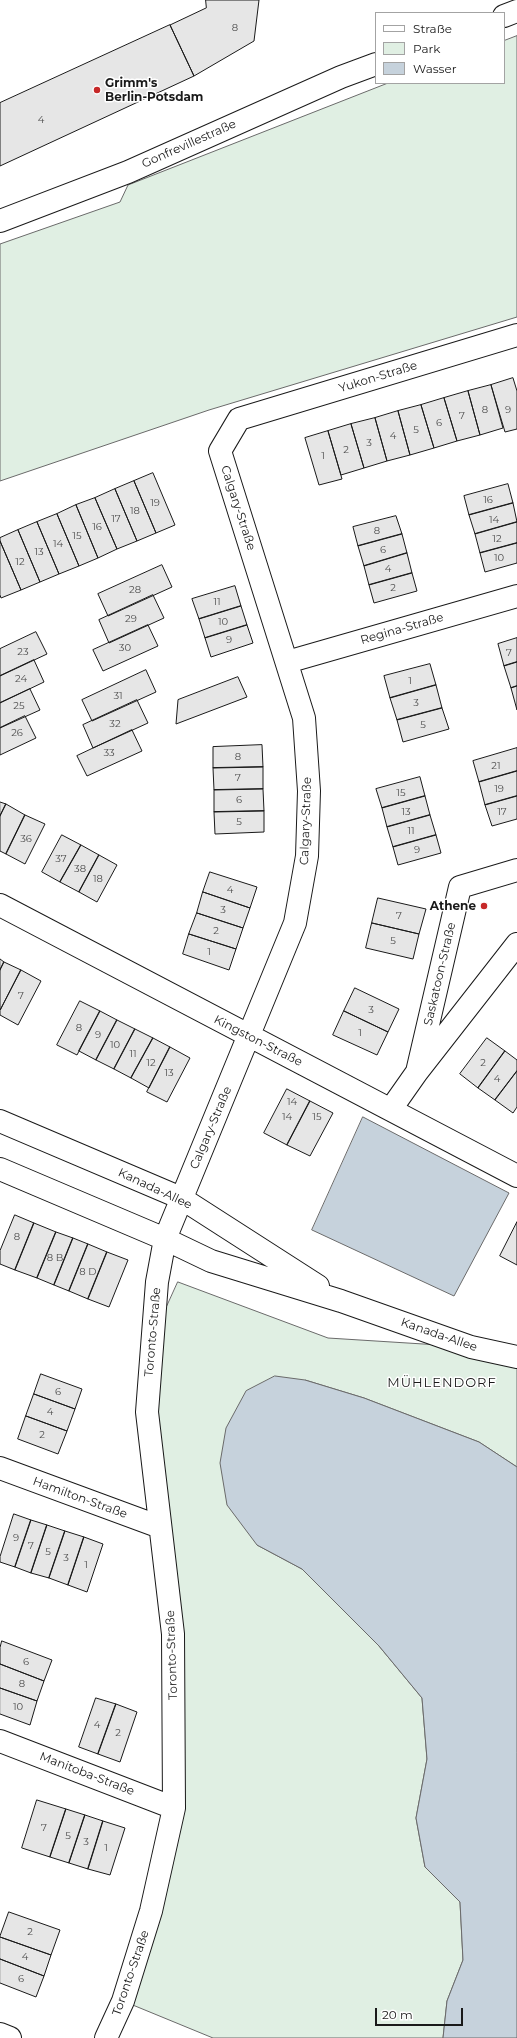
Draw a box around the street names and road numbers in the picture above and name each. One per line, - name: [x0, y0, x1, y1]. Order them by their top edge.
- street label: Gonfrevillestraße: [140, 117, 238, 171]
- street label: Yukon-Straße: [337, 358, 419, 396]
- street label: Calgary-Straße: [217, 464, 259, 552]
- street label: Regina-Straße: [359, 610, 445, 648]
- street label: Calgary-Straße: [297, 777, 315, 865]
- street label: Saskatoon-Straße: [421, 921, 459, 1027]
- street label: Kingston-Straße: [211, 1012, 305, 1070]
- street label: Calgary-Straße: [187, 1084, 235, 1172]
- street label: Kanada-Allee: [116, 1166, 194, 1212]
- street label: Toronto-Straße: [142, 1287, 164, 1377]
- street label: Kanada-Allee: [399, 1315, 479, 1355]
- street label: Hamilton-Straße: [31, 1474, 129, 1522]
- street label: Toronto-Straße: [163, 1610, 181, 1700]
- street label: Manitoba-Straße: [38, 1749, 136, 1799]
- street label: Toronto-Straße: [110, 1928, 152, 2018]

